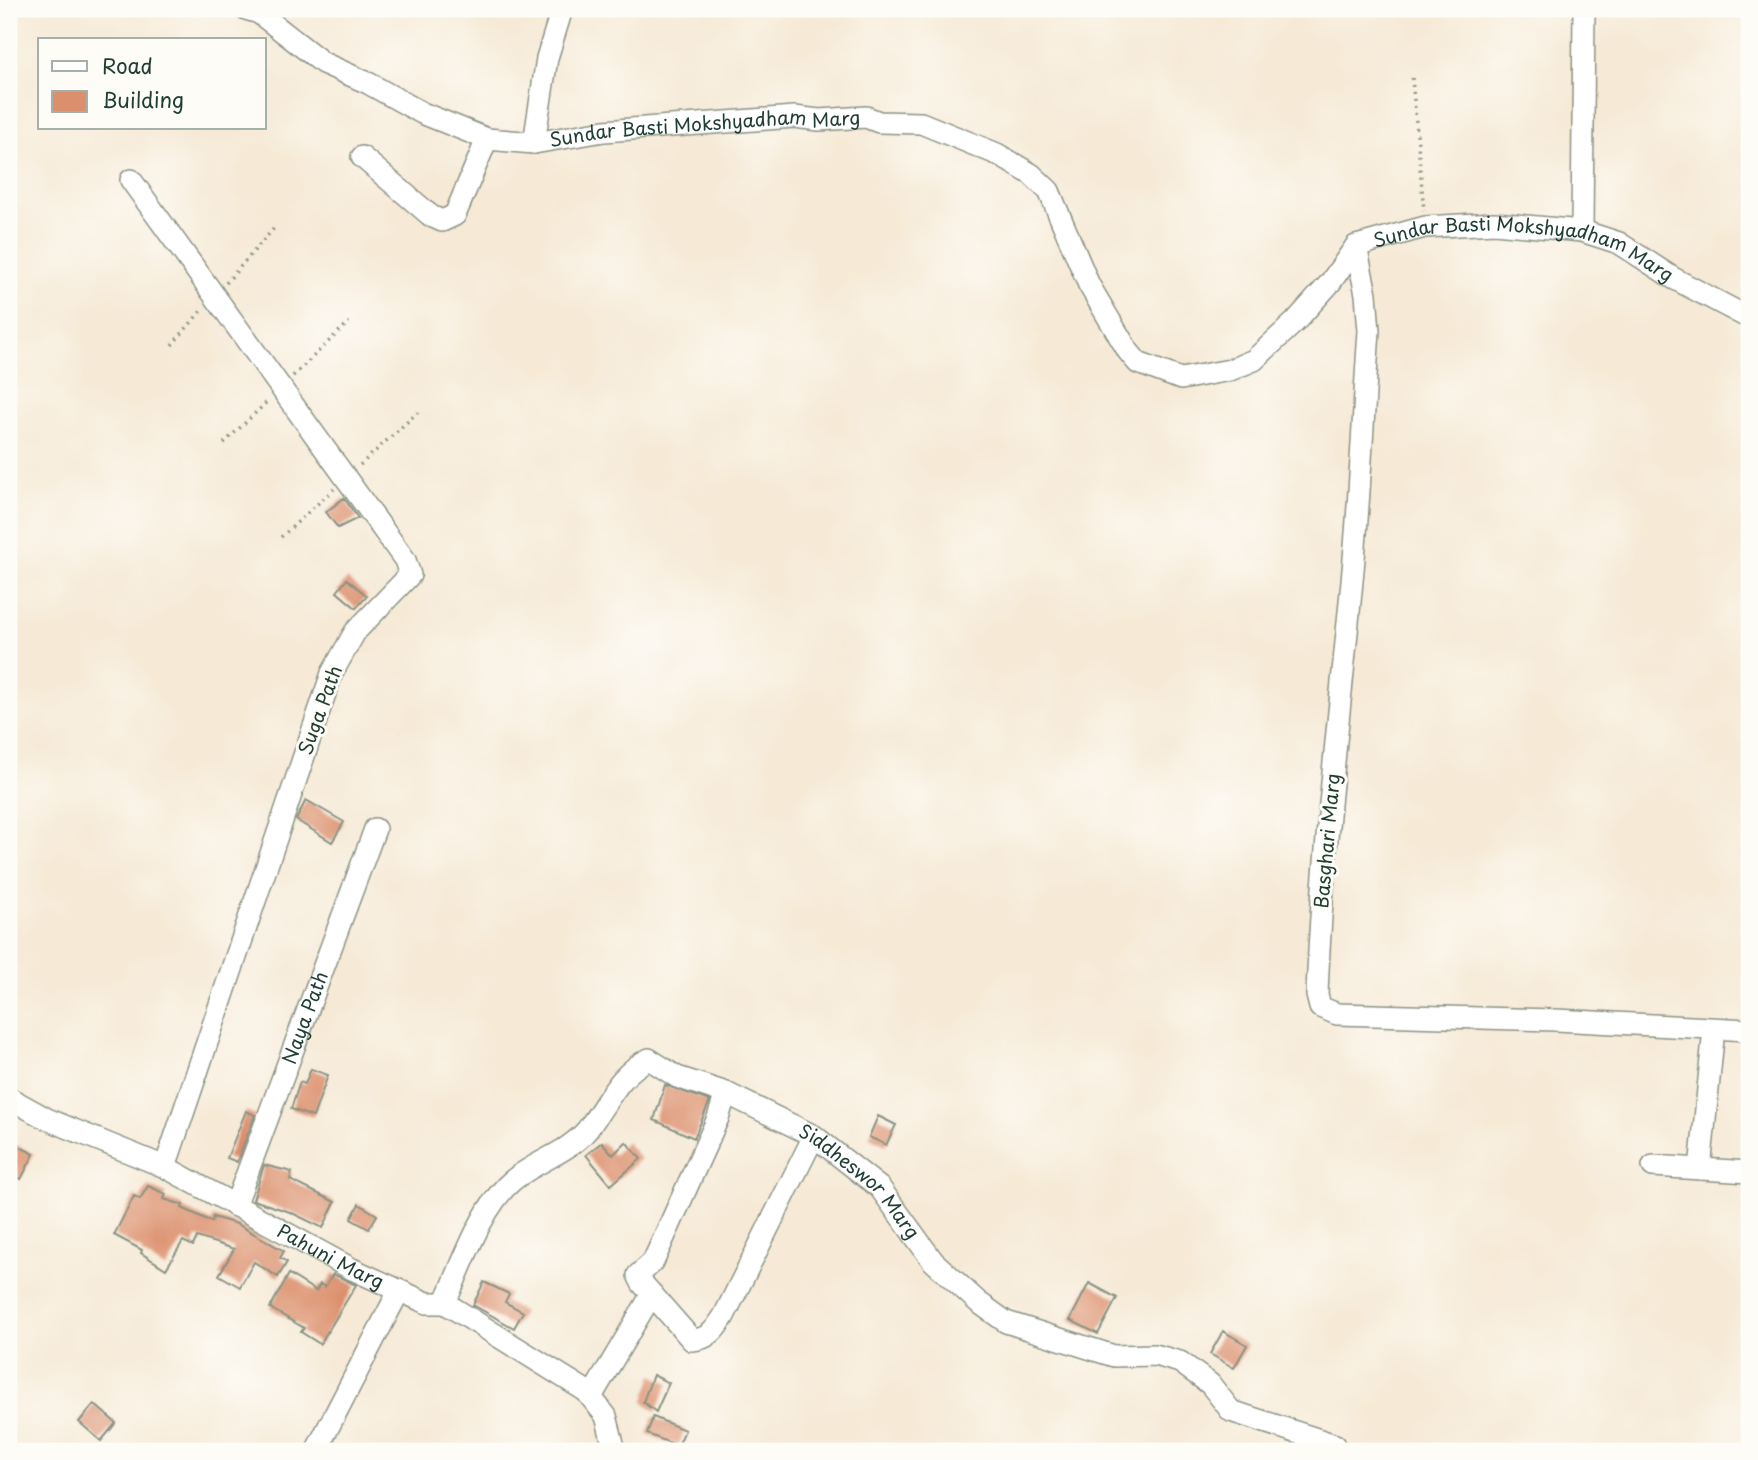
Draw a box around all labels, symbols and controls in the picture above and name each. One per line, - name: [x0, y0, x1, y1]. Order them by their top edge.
- legend: [38, 38, 266, 130]
- text: Road: [102, 49, 153, 81]
- text: Building: [102, 83, 184, 115]
- street label: Sundar Basti Mokshyadham Marg: [547, 102, 861, 153]
- street label: Sundar Basti Mokshyadham Marg: [1370, 208, 1680, 288]
- street label: Suga Path: [290, 661, 348, 758]
- street label: Basghari Marg: [1306, 772, 1346, 910]
- street label: Naya Path: [274, 967, 334, 1067]
- street label: Siddheswor Marg: [795, 1116, 927, 1244]
- street label: Pahuni Marg: [273, 1216, 389, 1295]

